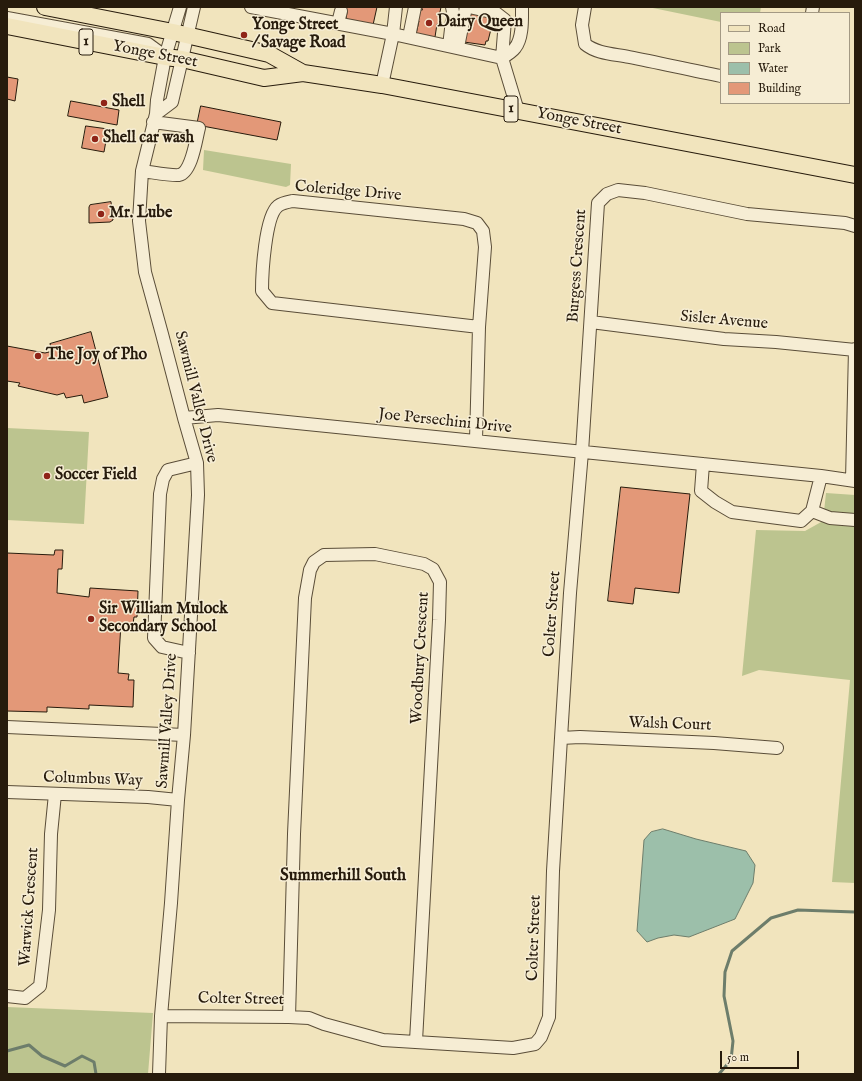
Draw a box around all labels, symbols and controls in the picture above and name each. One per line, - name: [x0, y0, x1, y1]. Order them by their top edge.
- legend: [720, 12, 850, 104]
- place label: Dairy Queen: [437, 13, 523, 33]
- place label: Yonge Street / Savage Road: [252, 16, 346, 54]
- marker: Dairy Queen: [424, 18, 434, 28]
- text: Road: [758, 21, 785, 36]
- road number: 1: [79, 29, 93, 55]
- marker: Yonge Street / Savage Road: [239, 30, 249, 40]
- street label: Yonge Street: [111, 37, 199, 73]
- text: Park: [758, 41, 781, 56]
- text: Water: [758, 61, 788, 76]
- text: Building: [758, 81, 801, 96]
- place label: Shell: [112, 93, 145, 113]
- road number: 1: [504, 96, 518, 122]
- marker: Shell: [99, 98, 109, 108]
- street label: Yonge Street: [535, 104, 623, 140]
- place label: Shell car wash: [103, 129, 194, 149]
- marker: Shell car wash: [90, 134, 100, 144]
- street label: Coleridge Drive: [294, 178, 402, 206]
- place label: Mr. Lube: [109, 204, 172, 224]
- marker: Mr. Lube: [96, 209, 106, 219]
- street label: Burgess Crescent: [564, 209, 592, 323]
- street label: Sisler Avenue: [679, 308, 769, 334]
- street label: Sawmill Valley Drive: [169, 329, 221, 465]
- place label: The Joy of Pho: [46, 346, 147, 366]
- marker: The Joy of Pho: [33, 351, 43, 361]
- street label: Joe Persechini Drive: [377, 405, 513, 439]
- place label: Soccer Field: [55, 466, 137, 486]
- marker: Soccer Field: [42, 471, 52, 481]
- street label: Colter Street: [540, 570, 566, 658]
- street label: Woodbury Crescent: [408, 591, 434, 725]
- place label: Sir William Mulock Secondary School: [99, 600, 228, 638]
- marker: Sir William Mulock Secondary School: [86, 614, 96, 624]
- street label: Sawmill Valley Drive: [154, 653, 182, 789]
- street label: Walsh Court: [628, 714, 712, 736]
- street label: Columbus Way: [43, 769, 143, 791]
- street label: Warwick Crescent: [16, 847, 44, 967]
- district label: Summerhill South: [280, 867, 406, 887]
- street label: Colter Street: [524, 895, 546, 981]
- street label: Colter Street: [198, 990, 284, 1010]
- scale bar: [722, 1043, 801, 1069]
- text: 50 m: [727, 1050, 749, 1065]

